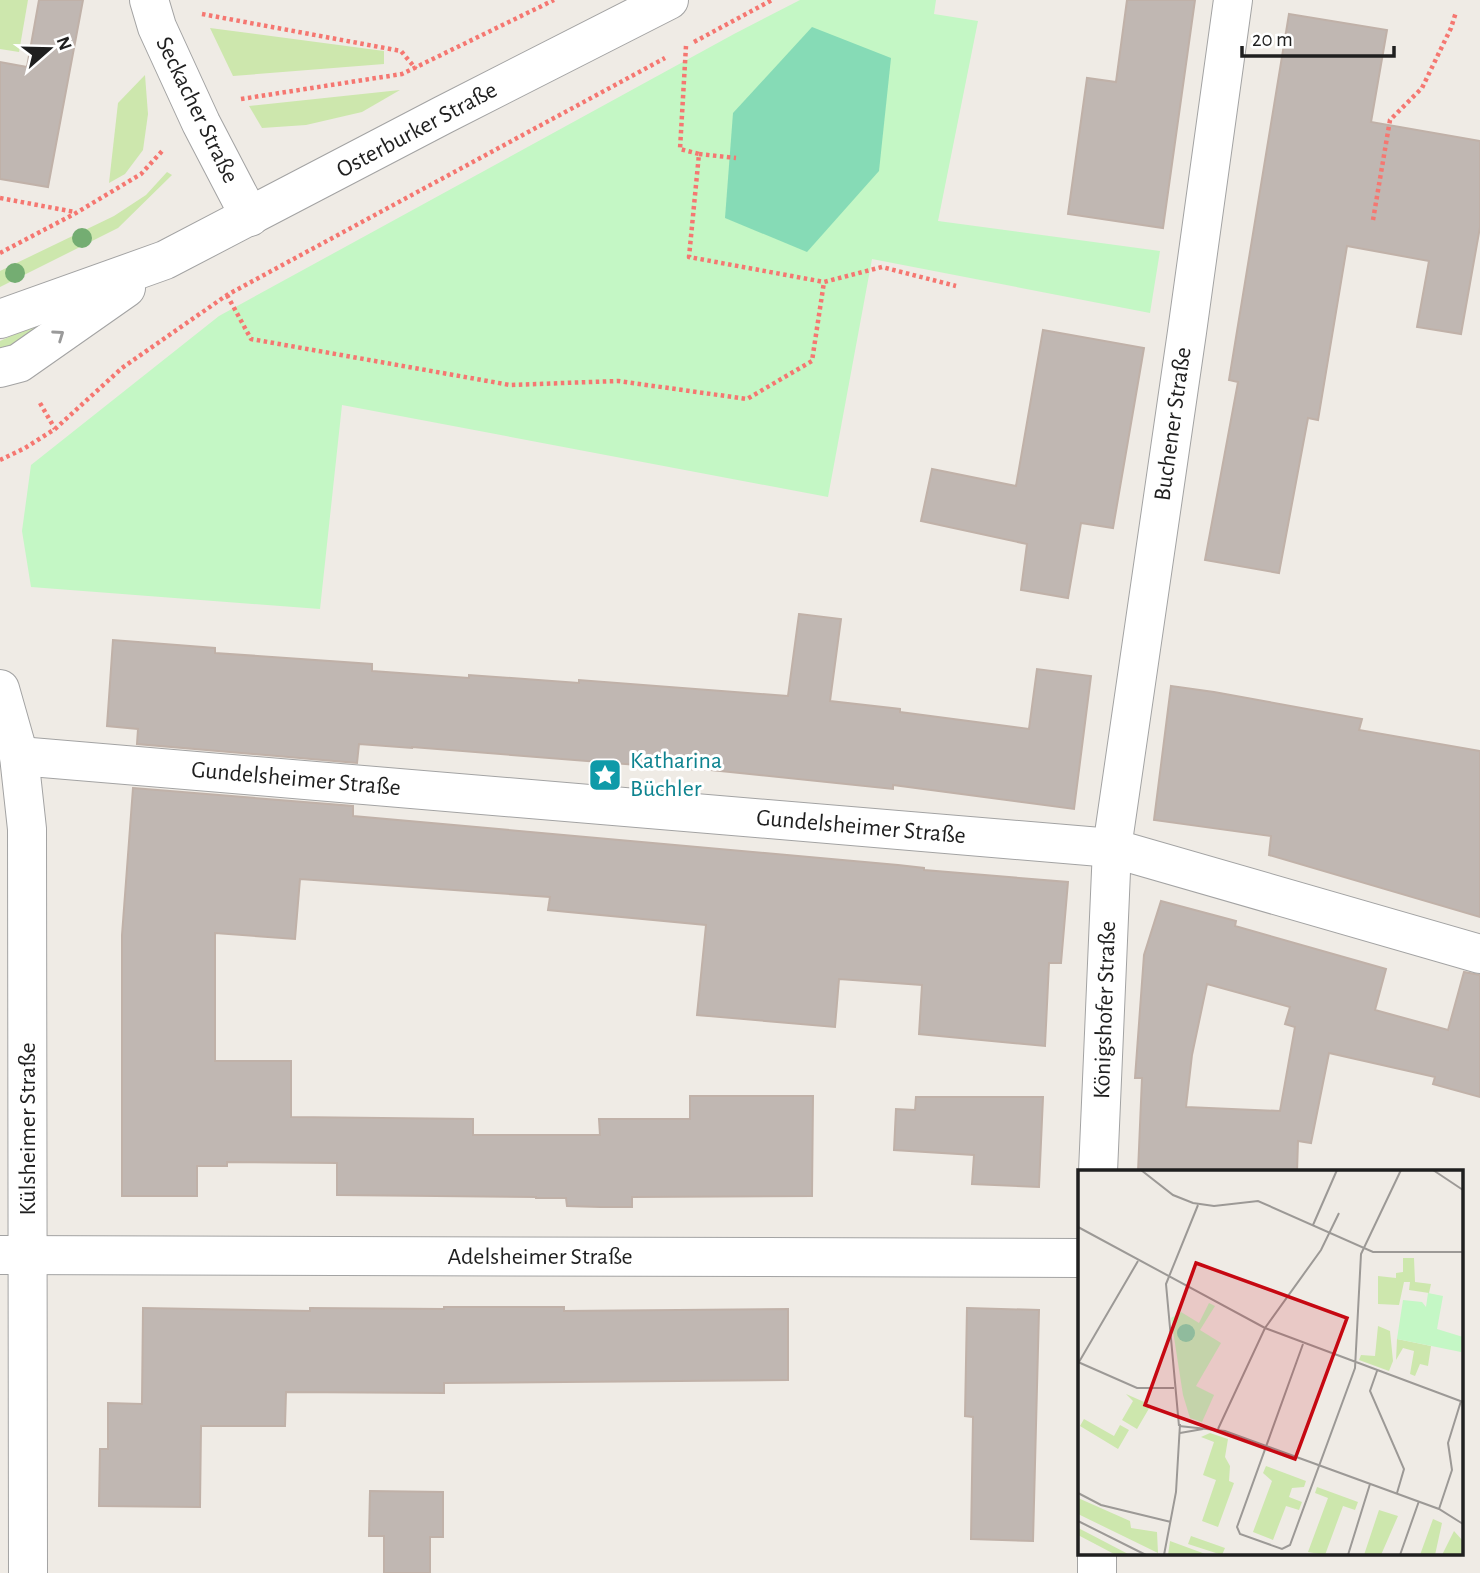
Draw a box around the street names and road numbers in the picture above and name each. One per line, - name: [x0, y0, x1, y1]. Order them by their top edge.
- street label: Seckacher Straße: [151, 33, 243, 187]
- street label: Osterburker Straße: [333, 78, 501, 182]
- street label: Buchener Straße: [1150, 346, 1196, 502]
- street label: Gundelsheimer Straße: [190, 758, 402, 800]
- street label: Gundelsheimer Straße: [755, 806, 967, 848]
- street label: Königshofer Straße: [1090, 921, 1120, 1099]
- street label: Külsheimer Straße: [16, 1042, 40, 1216]
- street label: Adelsheimer Straße: [447, 1245, 633, 1269]

